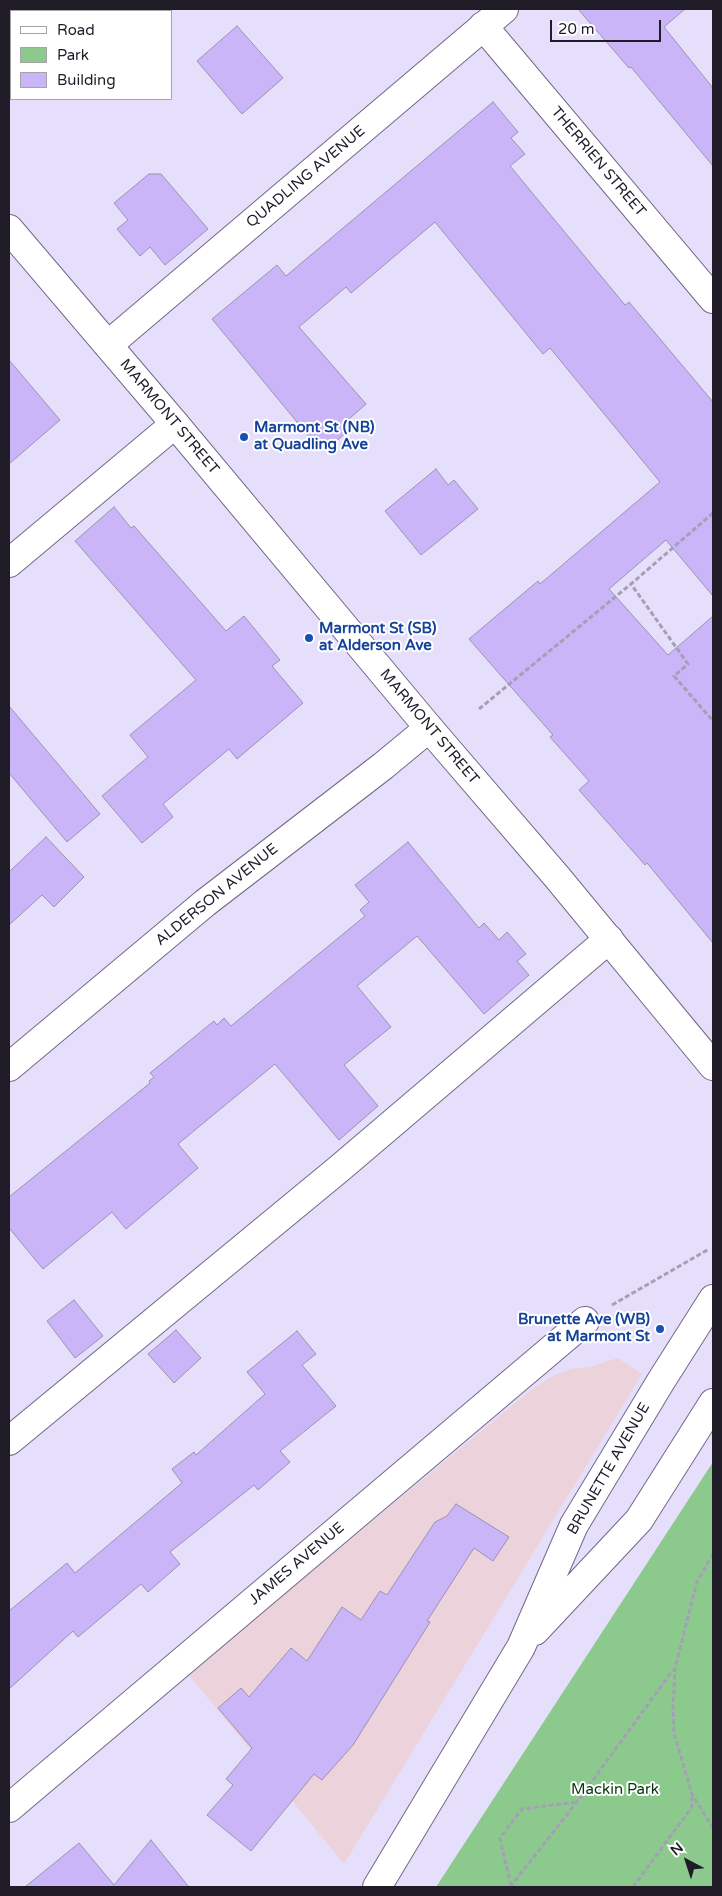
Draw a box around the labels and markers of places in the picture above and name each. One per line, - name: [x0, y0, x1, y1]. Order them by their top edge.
- place label: Marmont St (NB) at Quadling Ave: [254, 419, 374, 454]
- marker: Marmont St (NB) at Quadling Ave: [238, 431, 250, 443]
- place label: Marmont St (SB) at Alderson Ave: [319, 620, 436, 655]
- marker: Marmont St (SB) at Alderson Ave: [303, 632, 315, 644]
- place label: Brunette Ave (WB) at Marmont St: [518, 1311, 650, 1346]
- marker: Brunette Ave (WB) at Marmont St: [654, 1323, 666, 1335]

